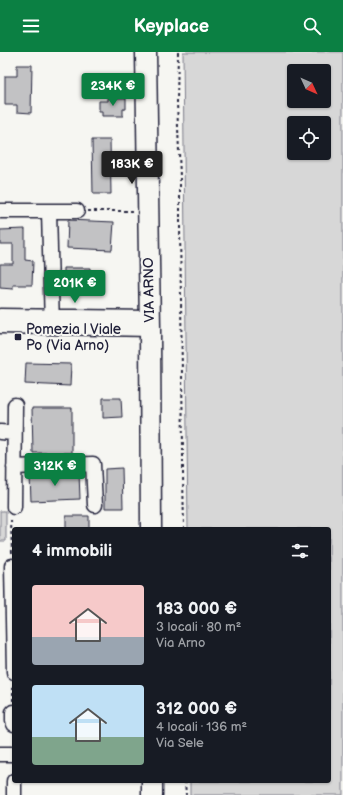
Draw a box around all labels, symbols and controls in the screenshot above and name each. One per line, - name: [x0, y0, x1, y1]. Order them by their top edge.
- icon: menu: [20, 15, 42, 37]
- icon: search: [301, 15, 323, 37]
- text: Keyplace: [134, 16, 209, 37]
- north arrow: [287, 64, 331, 108]
- map controls: [287, 64, 331, 160]
- pin: 234K €: [80, 73, 146, 107]
- text: 234K €: [91, 78, 135, 94]
- button: locate: [287, 116, 331, 160]
- pin: 183K €: [99, 151, 165, 185]
- text: 183K €: [110, 156, 154, 172]
- street label: VIA ARNO: [140, 257, 158, 323]
- pin: 201K €: [42, 270, 108, 304]
- text: 201K €: [53, 275, 97, 291]
- place label: Pomezia | Viale Po (Via Arno): [26, 321, 121, 354]
- marker: Pomezia | Viale Po (Via Arno): [13, 332, 23, 342]
- pin: 312K €: [22, 453, 88, 487]
- text: 312K €: [33, 458, 77, 474]
- icon: filters: [289, 540, 311, 562]
- text: 4 immobili: [32, 541, 112, 561]
- text: 183 000 €: [156, 599, 237, 619]
- icon: home: [64, 601, 112, 649]
- text: 3 locali · 80 m²: [156, 619, 242, 635]
- text: Via Arno: [156, 635, 205, 651]
- text: 312 000 €: [156, 699, 237, 719]
- icon: home: [64, 701, 112, 749]
- text: 4 locali · 136 m²: [156, 719, 247, 735]
- text: Via Sele: [156, 735, 204, 751]

